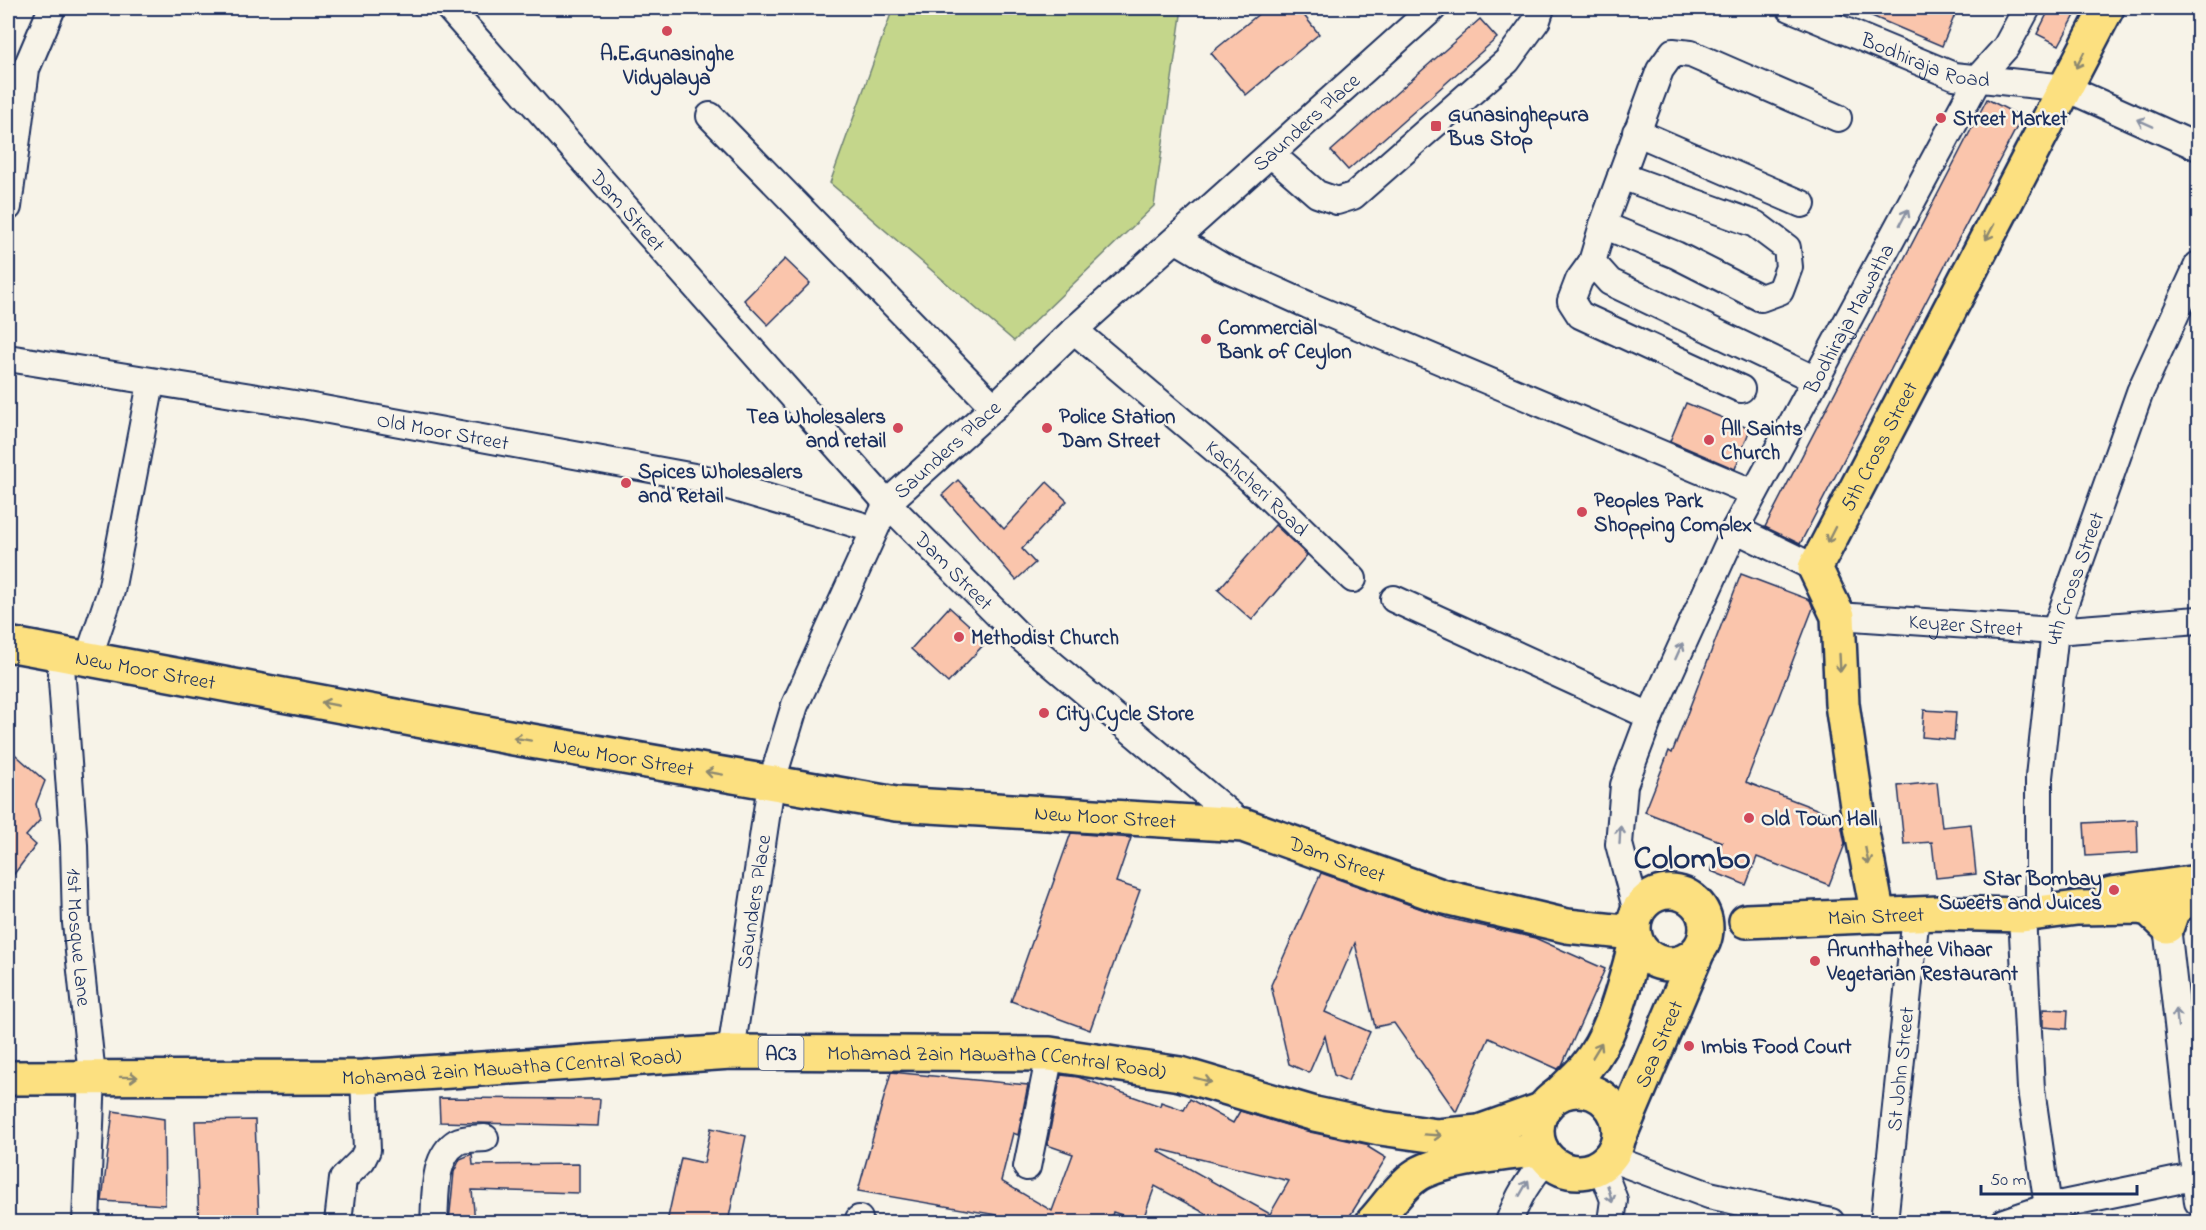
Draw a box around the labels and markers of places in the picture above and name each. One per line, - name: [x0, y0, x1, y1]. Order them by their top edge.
- marker: A.E.Gunasinghe Vidyalaya: [660, 24, 674, 38]
- place label: A.E.Gunasinghe Vidyalaya: [600, 40, 735, 96]
- place label: Gunasinghepura Bus Stop: [1447, 101, 1589, 155]
- place label: Street Market: [1953, 105, 2068, 135]
- marker: Street Market: [1934, 111, 1948, 125]
- marker: Gunasinghepura Bus Stop: [1429, 119, 1443, 133]
- place label: Commercial Bank of Ceylon: [1217, 314, 1352, 370]
- marker: Commercial Bank of Ceylon: [1199, 332, 1213, 346]
- place label: Tea Wholesalers and retail: [746, 403, 886, 457]
- place label: Police Station Dam Street: [1058, 403, 1175, 457]
- place label: All Saints Church: [1721, 415, 1803, 469]
- marker: Tea Wholesalers and retail: [891, 421, 905, 435]
- marker: Police Station Dam Street: [1040, 421, 1054, 435]
- marker: All Saints Church: [1702, 433, 1716, 447]
- place label: Spices Wholesalers and Retail: [638, 458, 803, 512]
- marker: Spices Wholesalers and Retail: [619, 476, 633, 490]
- place label: Peoples Park Shopping Complex: [1594, 487, 1752, 543]
- marker: Peoples Park Shopping Complex: [1575, 505, 1589, 519]
- place label: Methodist Church: [971, 624, 1119, 654]
- marker: Methodist Church: [952, 630, 966, 644]
- place label: City Cycle Store: [1056, 700, 1195, 732]
- marker: City Cycle Store: [1037, 706, 1051, 720]
- place label: Old Town Hall: [1761, 805, 1878, 835]
- marker: Old Town Hall: [1742, 811, 1756, 825]
- place label: Star Bombay Sweets and Juices: [1939, 865, 2102, 919]
- marker: Star Bombay Sweets and Juices: [2107, 883, 2121, 897]
- place label: Arunthathee Vihaar Vegetarian Restaurant: [1826, 936, 2019, 992]
- marker: Arunthathee Vihaar Vegetarian Restaurant: [1808, 954, 1822, 968]
- place label: Imbis Food Court: [1701, 1033, 1853, 1063]
- marker: Imbis Food Court: [1682, 1039, 1696, 1053]

